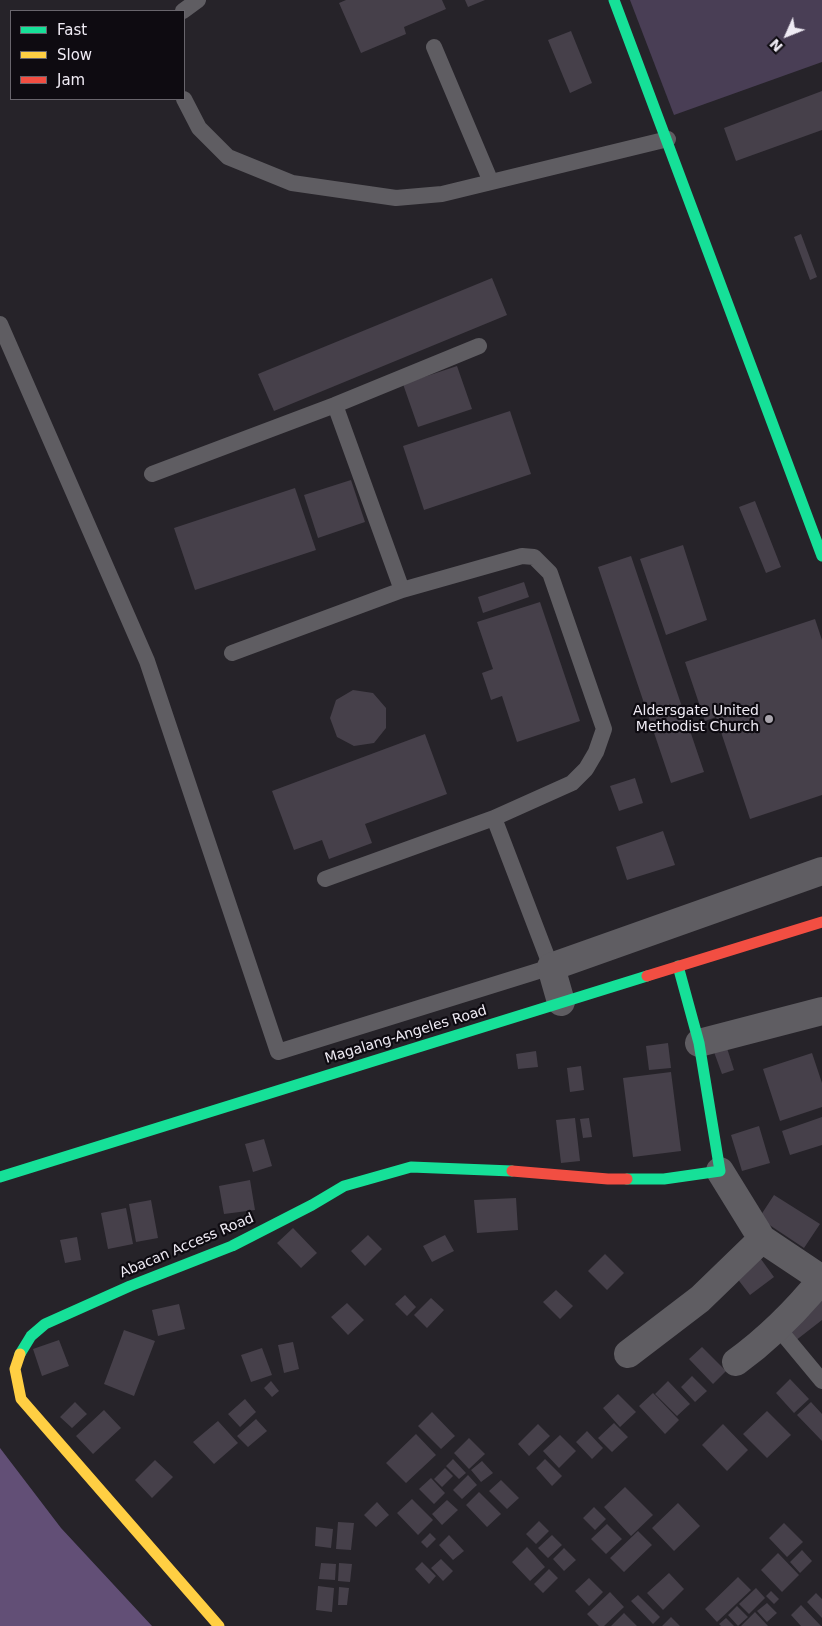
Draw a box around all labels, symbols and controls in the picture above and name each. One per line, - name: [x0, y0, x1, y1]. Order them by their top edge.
- legend: [10, 10, 185, 100]
- north arrow: [762, 10, 812, 60]
- text: Fast: [57, 21, 87, 39]
- text: N: [766, 36, 786, 55]
- text: Slow: [57, 46, 92, 64]
- text: Jam: [57, 71, 85, 89]
- place label: Aldersgate United Methodist Church: [633, 703, 759, 736]
- marker: Aldersgate United Methodist Church: [763, 713, 775, 725]
- street label: Magalang-Angeles Road: [323, 1002, 489, 1068]
- street label: Abacan Access Road: [117, 1210, 257, 1282]

